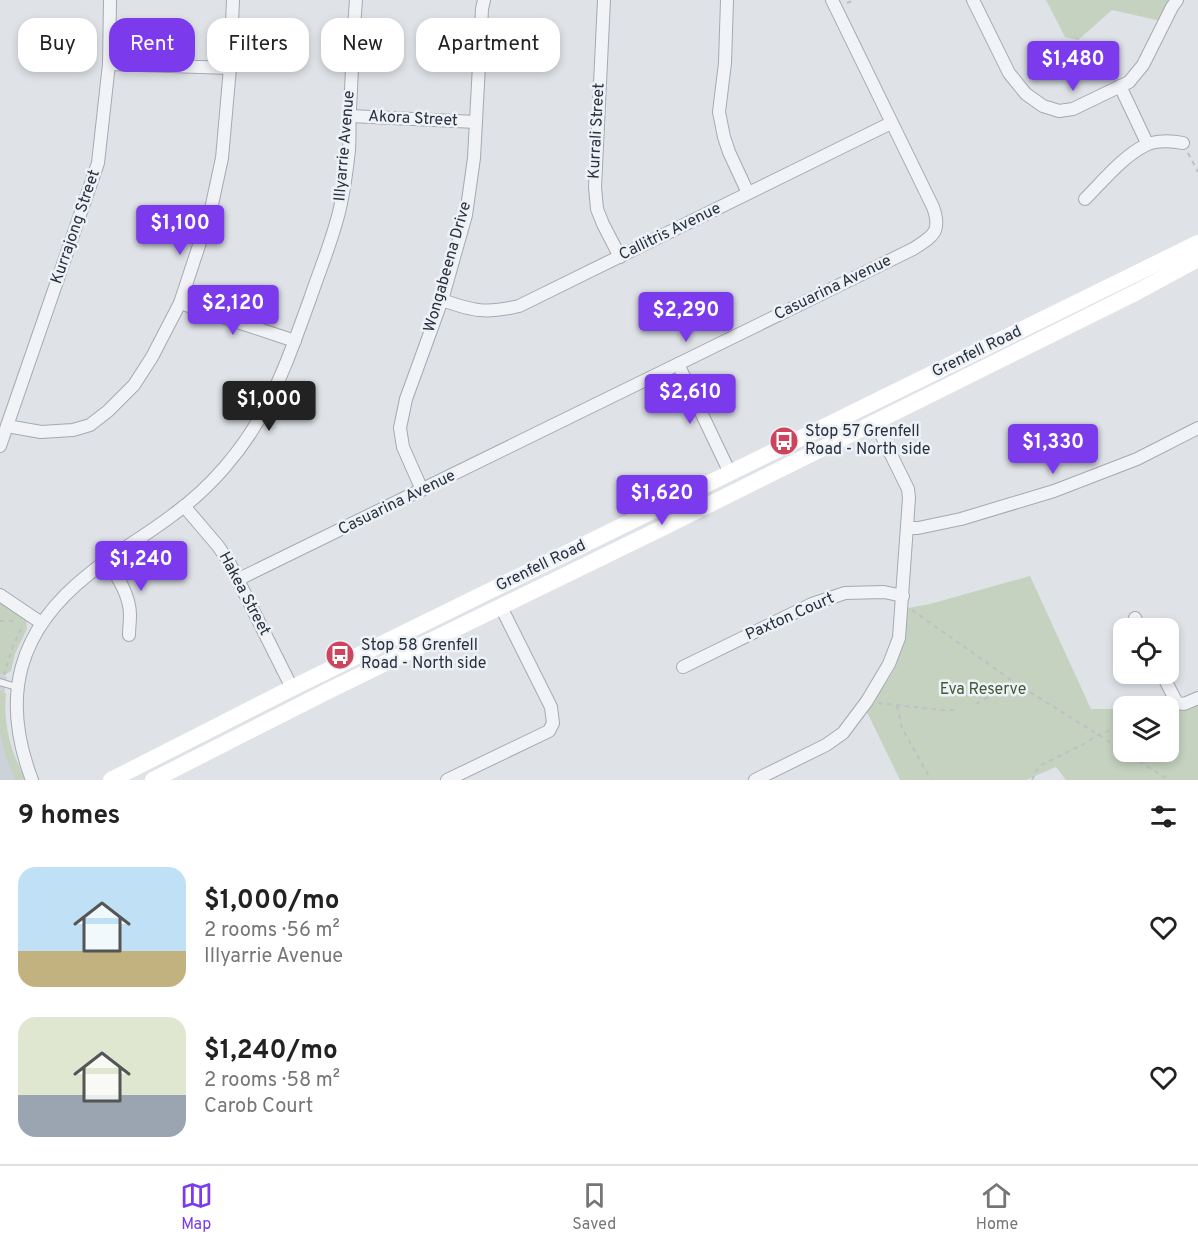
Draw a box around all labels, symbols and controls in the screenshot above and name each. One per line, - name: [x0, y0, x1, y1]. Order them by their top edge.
- chip: Buy: [18, 18, 97, 72]
- chip: Rent: [109, 18, 195, 72]
- chip: Filters: [207, 18, 309, 72]
- chip: New: [321, 18, 404, 72]
- chip: Apartment: [416, 18, 560, 72]
- pin: $1,480: [1024, 41, 1122, 92]
- text: $1,480: [1041, 47, 1105, 73]
- street label: Kurrali Street: [584, 82, 610, 180]
- street label: Illyarrie Avenue: [330, 90, 360, 202]
- street label: Akora Street: [368, 107, 458, 131]
- street label: Kurrajong Street: [47, 167, 105, 287]
- street label: Wongabeena Drive: [420, 199, 476, 335]
- street label: Callitris Avenue: [616, 199, 724, 265]
- pin: $1,100: [131, 205, 229, 256]
- text: $1,100: [150, 211, 210, 237]
- street label: Casuarina Avenue: [771, 251, 895, 325]
- pin: $2,120: [184, 285, 282, 336]
- text: $2,120: [202, 291, 264, 317]
- pin: $2,290: [637, 292, 735, 343]
- text: $2,290: [652, 298, 720, 324]
- street label: Grenfell Road: [929, 322, 1025, 382]
- pin: $2,610: [641, 374, 739, 425]
- text: $2,610: [659, 380, 721, 406]
- pin: $1,000: [220, 381, 318, 432]
- text: $1,000: [237, 387, 301, 413]
- place label: Stop 57 Grenfell Road - North side: [805, 422, 930, 460]
- pin: $1,330: [1004, 424, 1102, 475]
- bus stop icon: Stop 57 Grenfell Road - North side: [768, 425, 800, 457]
- text: $1,330: [1022, 430, 1084, 456]
- street label: Casuarina Avenue: [335, 466, 459, 540]
- pin: $1,620: [613, 475, 711, 526]
- text: $1,620: [631, 481, 693, 507]
- street label: Grenfell Road: [493, 536, 589, 596]
- pin: $1,240: [92, 541, 190, 592]
- text: $1,240: [109, 547, 173, 573]
- street label: Hakea Street: [214, 549, 274, 639]
- street label: Paxton Court: [743, 589, 837, 645]
- map controls: [1113, 618, 1179, 762]
- button: locate: [1113, 618, 1179, 684]
- place label: Stop 58 Grenfell Road - North side: [361, 636, 486, 674]
- bus stop icon: Stop 58 Grenfell Road - North side: [324, 639, 356, 671]
- park label: Eva Reserve: [940, 680, 1026, 700]
- button: layers: [1113, 696, 1179, 762]
- text: 9 homes: [18, 800, 120, 833]
- icon: filters: [1147, 800, 1180, 833]
- text: $1,000/mo: [204, 885, 340, 918]
- icon: home: [66, 891, 138, 963]
- icon: heart: [1147, 911, 1180, 944]
- text: 2 rooms · 56 m²: [204, 918, 340, 944]
- text: Illyarrie Avenue: [204, 944, 343, 970]
- text: $1,240/mo: [204, 1035, 338, 1068]
- icon: home: [66, 1041, 138, 1113]
- icon: heart: [1147, 1061, 1180, 1094]
- text: 2 rooms · 58 m²: [204, 1068, 340, 1094]
- text: Carob Court: [204, 1094, 313, 1120]
- tab: Map: [180, 1179, 213, 1235]
- tab: Saved: [572, 1179, 616, 1235]
- tab: Home: [976, 1179, 1018, 1235]

